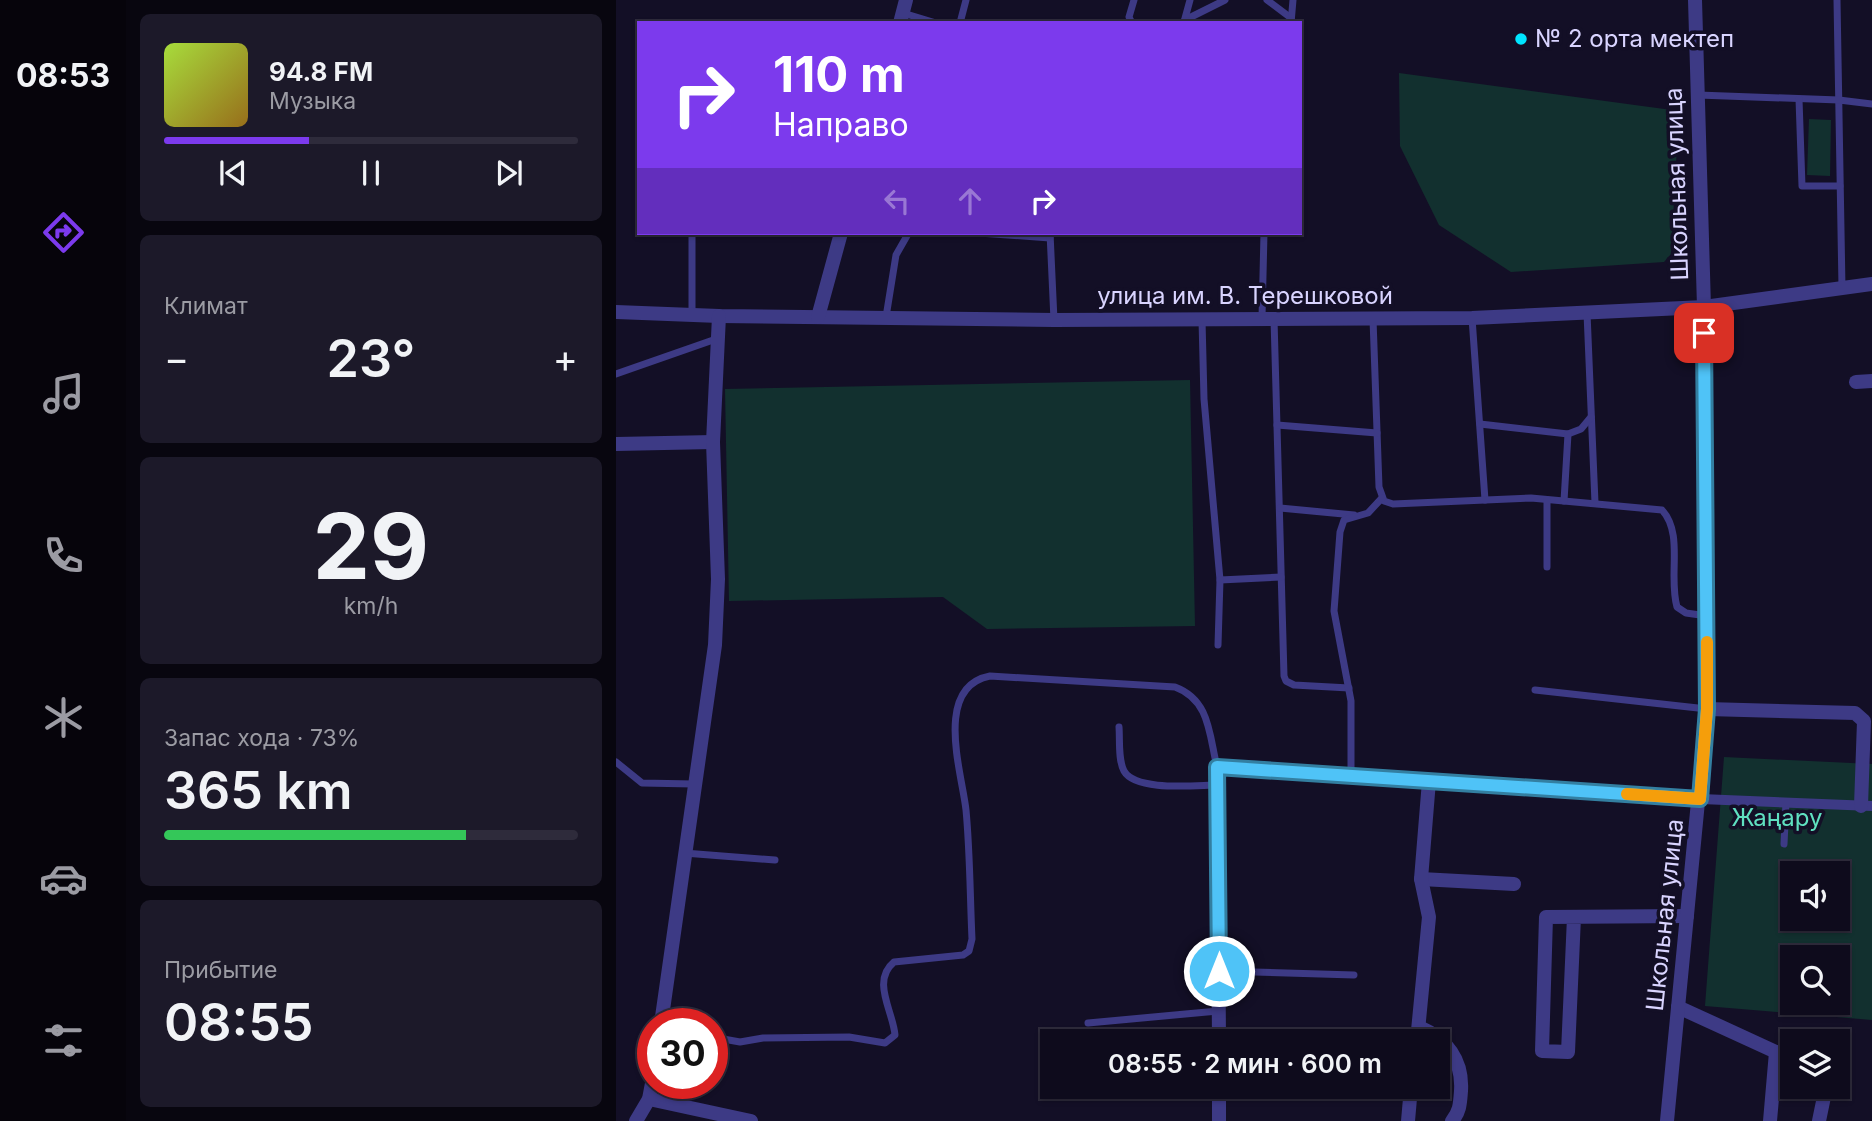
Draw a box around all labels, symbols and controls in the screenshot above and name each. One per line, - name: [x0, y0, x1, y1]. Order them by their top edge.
- place label: № 2 орта мектеп: [1535, 24, 1734, 53]
- marker: № 2 орта мектеп: [1513, 31, 1529, 47]
- text: 110 m: [773, 45, 905, 104]
- icon: right: [658, 49, 749, 140]
- text: 08:53: [16, 56, 110, 95]
- text: 94.8 FM: [269, 56, 373, 87]
- text: Музыка: [269, 87, 356, 115]
- street label: Школьная улица: [1659, 87, 1694, 281]
- text: Направо: [773, 105, 909, 144]
- icon: previous: [214, 154, 252, 192]
- icon: pause: [352, 154, 390, 192]
- icon: next: [490, 154, 528, 192]
- icon: left: [878, 182, 916, 220]
- icon: ahead: [951, 182, 989, 220]
- icon: right: [1024, 182, 1062, 220]
- icon: directions: [39, 208, 88, 257]
- street label: улица им. В. Терешковой: [1097, 281, 1393, 310]
- text: Климат: [164, 292, 248, 320]
- pin: [1674, 303, 1734, 363]
- icon: arrive: [1685, 314, 1723, 352]
- text: 23°: [327, 327, 415, 390]
- text: −: [164, 335, 189, 381]
- text: +: [553, 335, 578, 381]
- icon: music: [39, 369, 88, 418]
- text: 29: [313, 491, 429, 601]
- icon: phone: [39, 531, 88, 580]
- text: km/h: [344, 592, 398, 620]
- icon: climate: [39, 693, 88, 742]
- text: Запас хода · 73%: [164, 724, 359, 752]
- text: 365 km: [164, 759, 353, 822]
- park label: Жаңару: [1731, 803, 1823, 832]
- street label: Школьная улица: [1640, 817, 1689, 1012]
- icon: car: [39, 854, 88, 903]
- map controls: [1780, 861, 1850, 1099]
- button: sound: [1780, 861, 1850, 931]
- position arrow: [1182, 934, 1256, 1008]
- button: search: [1780, 945, 1850, 1015]
- text: Прибытие: [164, 956, 277, 984]
- text: 08:55: [164, 991, 314, 1054]
- speed limit sign: 30: [637, 1008, 728, 1099]
- icon: filters: [39, 1016, 88, 1065]
- button: layers: [1780, 1029, 1850, 1099]
- text: 08:55 · 2 мин · 600 m: [1108, 1048, 1382, 1079]

